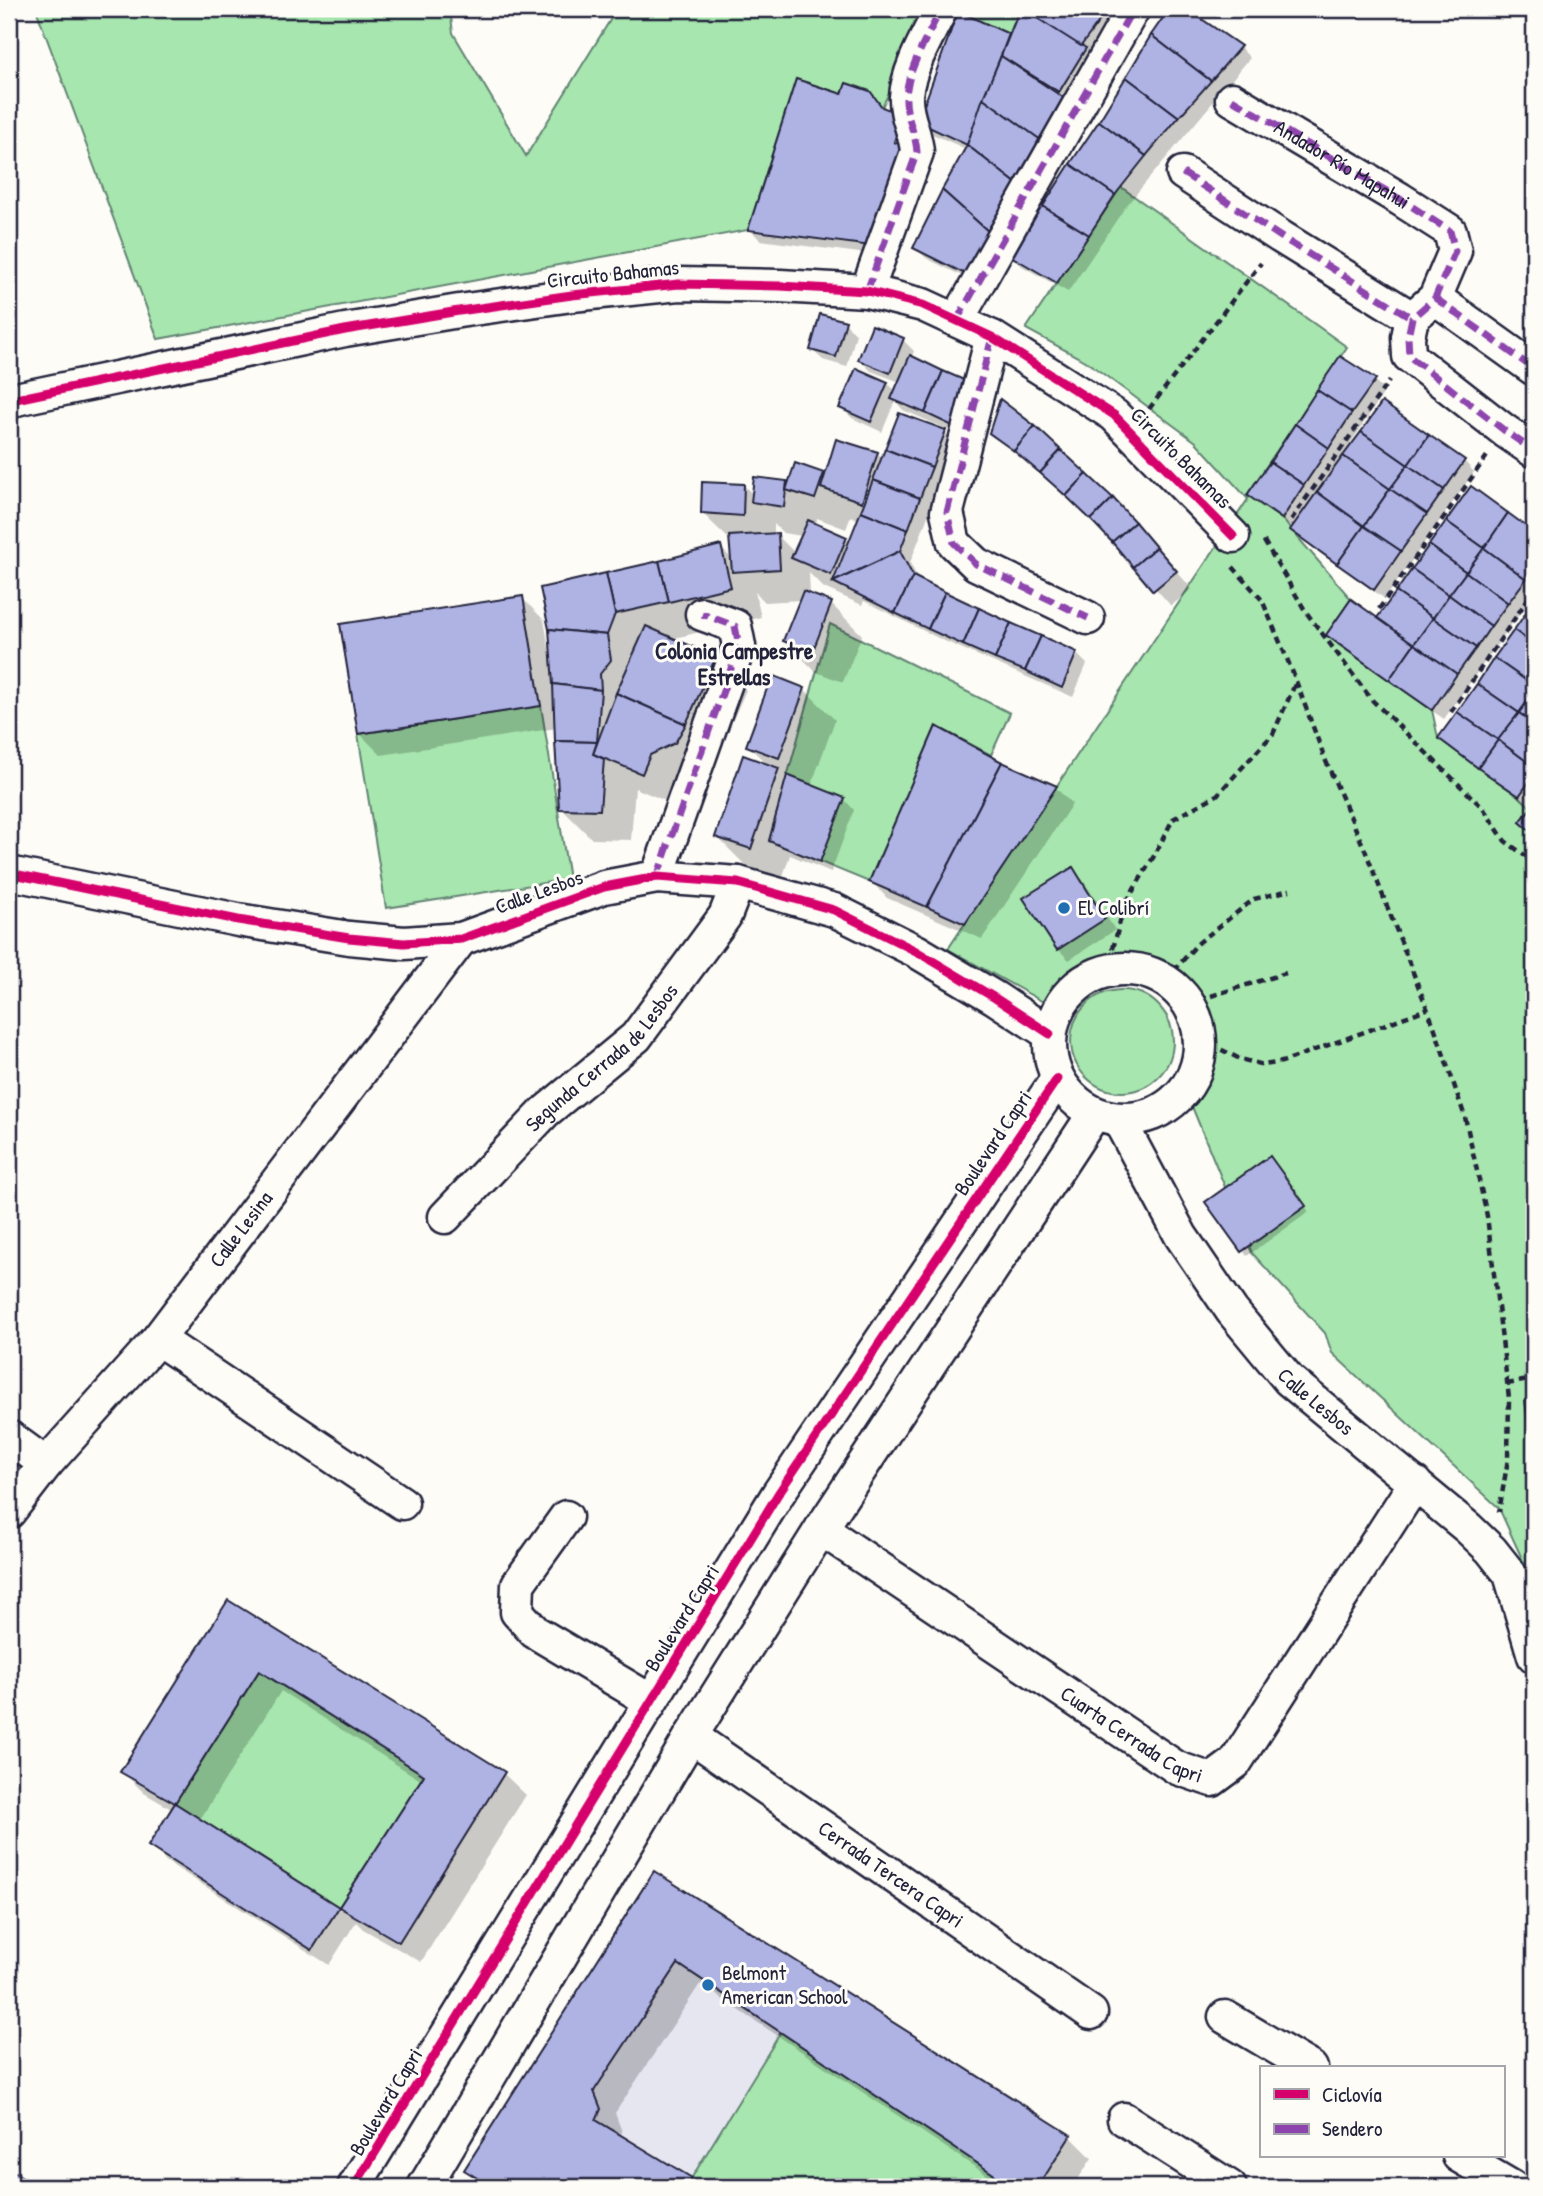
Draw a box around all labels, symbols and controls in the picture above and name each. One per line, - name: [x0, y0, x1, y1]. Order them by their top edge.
- street label: Andador Río Mapahui: [1269, 112, 1416, 216]
- street label: Circuito Bahamas: [545, 252, 680, 295]
- street label: Circuito Bahamas: [1124, 401, 1238, 515]
- district label: Colonia Campestre Estrellas: [655, 635, 814, 692]
- street label: Calle Lesbos: [491, 862, 587, 921]
- place label: El Colibrí: [1078, 893, 1149, 922]
- marker: El Colibrí: [1056, 900, 1072, 916]
- street label: Segunda Cerrada de Lesbos: [519, 978, 684, 1138]
- street label: Boulevard Capri: [947, 1085, 1038, 1201]
- street label: Calle Lesina: [202, 1185, 279, 1273]
- street label: Calle Lesbos: [1271, 1362, 1360, 1442]
- street label: Boulevard Capri: [637, 1559, 726, 1677]
- street label: Cuarta Cerrada Capri: [1055, 1679, 1207, 1790]
- street label: Cerrada Tercera Capri: [812, 1813, 970, 1935]
- place label: Belmont American School: [722, 1958, 848, 2011]
- marker: Belmont American School: [700, 1977, 716, 1993]
- street label: Boulevard Capri: [342, 2043, 429, 2161]
- legend: [1260, 2066, 1504, 2158]
- text: Ciclovía: [1322, 2080, 1382, 2109]
- text: Sendero: [1322, 2114, 1383, 2143]

